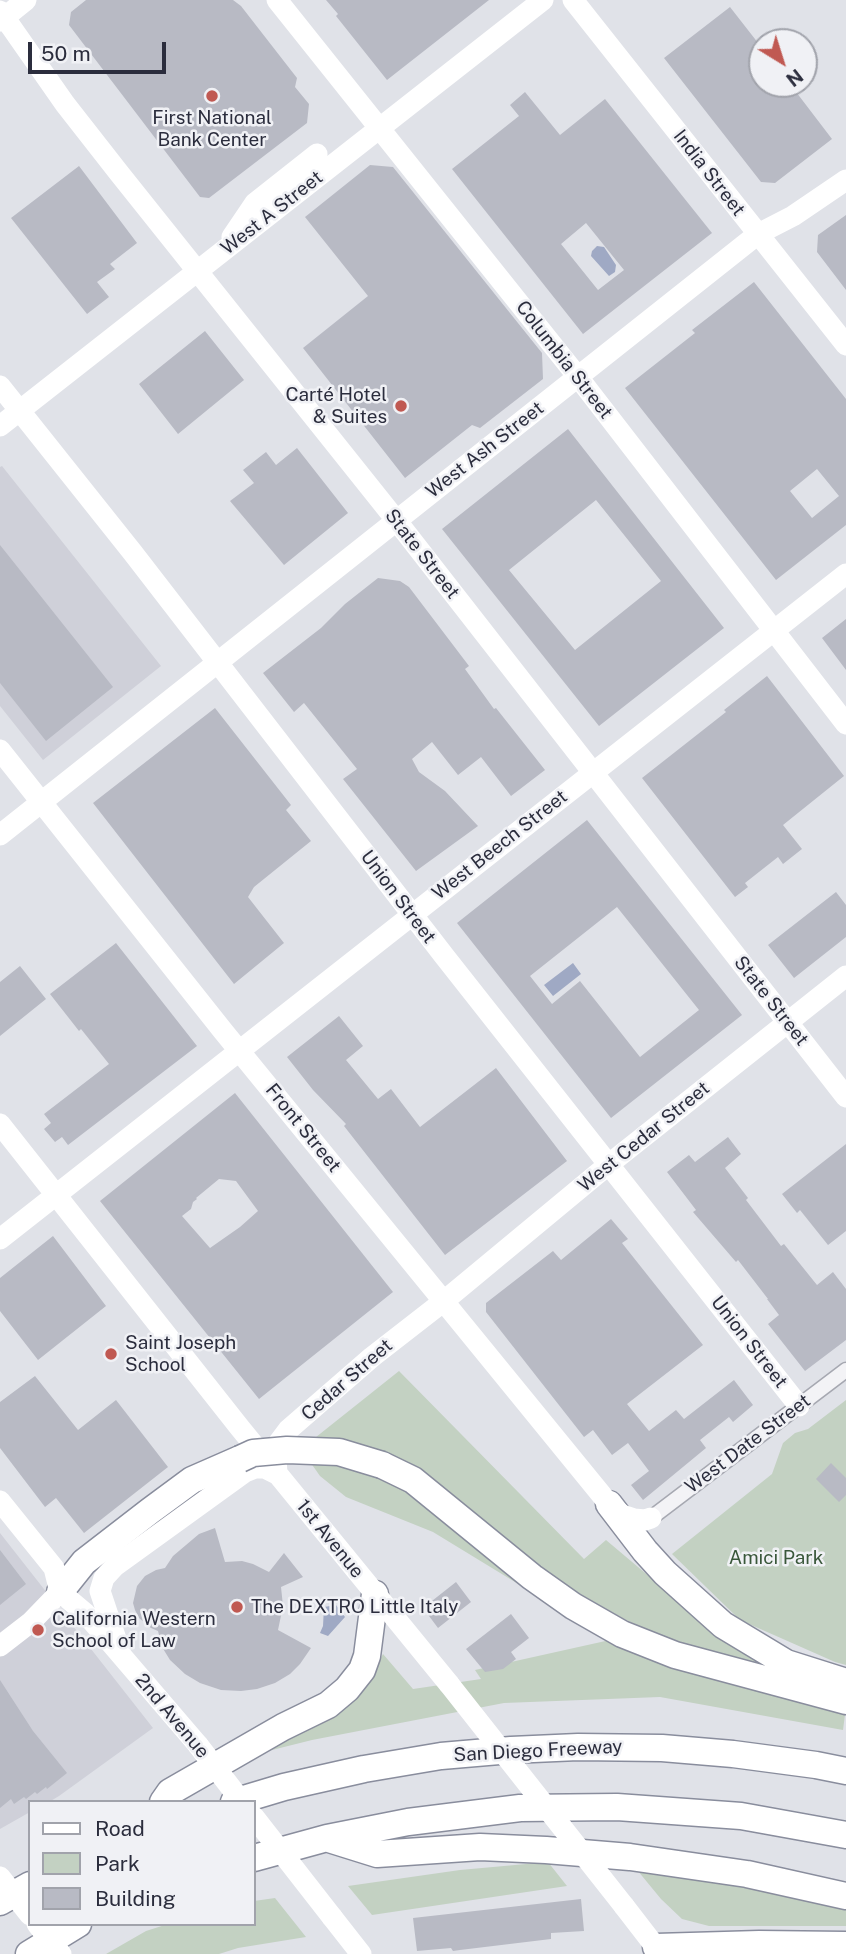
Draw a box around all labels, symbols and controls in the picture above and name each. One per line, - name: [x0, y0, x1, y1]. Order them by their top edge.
- scale bar: [32, 28, 170, 72]
- north arrow: [748, 28, 818, 98]
- text: 50 m: [41, 41, 91, 66]
- text: N: [782, 65, 807, 91]
- marker: First National Bank Center: [204, 88, 220, 104]
- place label: First National Bank Center: [152, 107, 272, 151]
- street label: India Street: [668, 125, 750, 221]
- street label: West A Street: [217, 166, 327, 260]
- street label: Columbia Street: [511, 296, 617, 424]
- place label: Carté Hotel & Suites: [285, 384, 387, 428]
- street label: West Ash Street: [422, 397, 548, 503]
- marker: Carté Hotel & Suites: [393, 398, 409, 414]
- street label: State Street: [380, 505, 464, 603]
- street label: West Beech Street: [428, 785, 572, 905]
- street label: Union Street: [356, 846, 440, 948]
- street label: State Street: [729, 952, 813, 1050]
- street label: West Cedar Street: [574, 1077, 714, 1197]
- street label: Front Street: [260, 1079, 346, 1177]
- street label: Union Street: [706, 1291, 792, 1393]
- place label: Saint Joseph School: [125, 1332, 236, 1376]
- street label: Cedar Street: [297, 1334, 397, 1426]
- marker: Saint Joseph School: [103, 1346, 119, 1362]
- street label: West Date Street: [681, 1390, 815, 1498]
- street label: 1st Avenue: [291, 1495, 369, 1583]
- park label: Amici Park: [729, 1547, 823, 1569]
- place label: The DEXTRO Little Italy: [251, 1596, 458, 1618]
- marker: The DEXTRO Little Italy: [229, 1599, 245, 1615]
- place label: California Western School of Law: [52, 1608, 216, 1652]
- marker: California Western School of Law: [30, 1622, 46, 1638]
- street label: 2nd Avenue: [130, 1669, 214, 1763]
- street label: San Diego Freeway: [453, 1735, 623, 1767]
- legend: [28, 1800, 256, 1926]
- text: Road: [95, 1816, 145, 1841]
- text: Park: [95, 1851, 140, 1876]
- text: Building: [95, 1886, 176, 1911]

